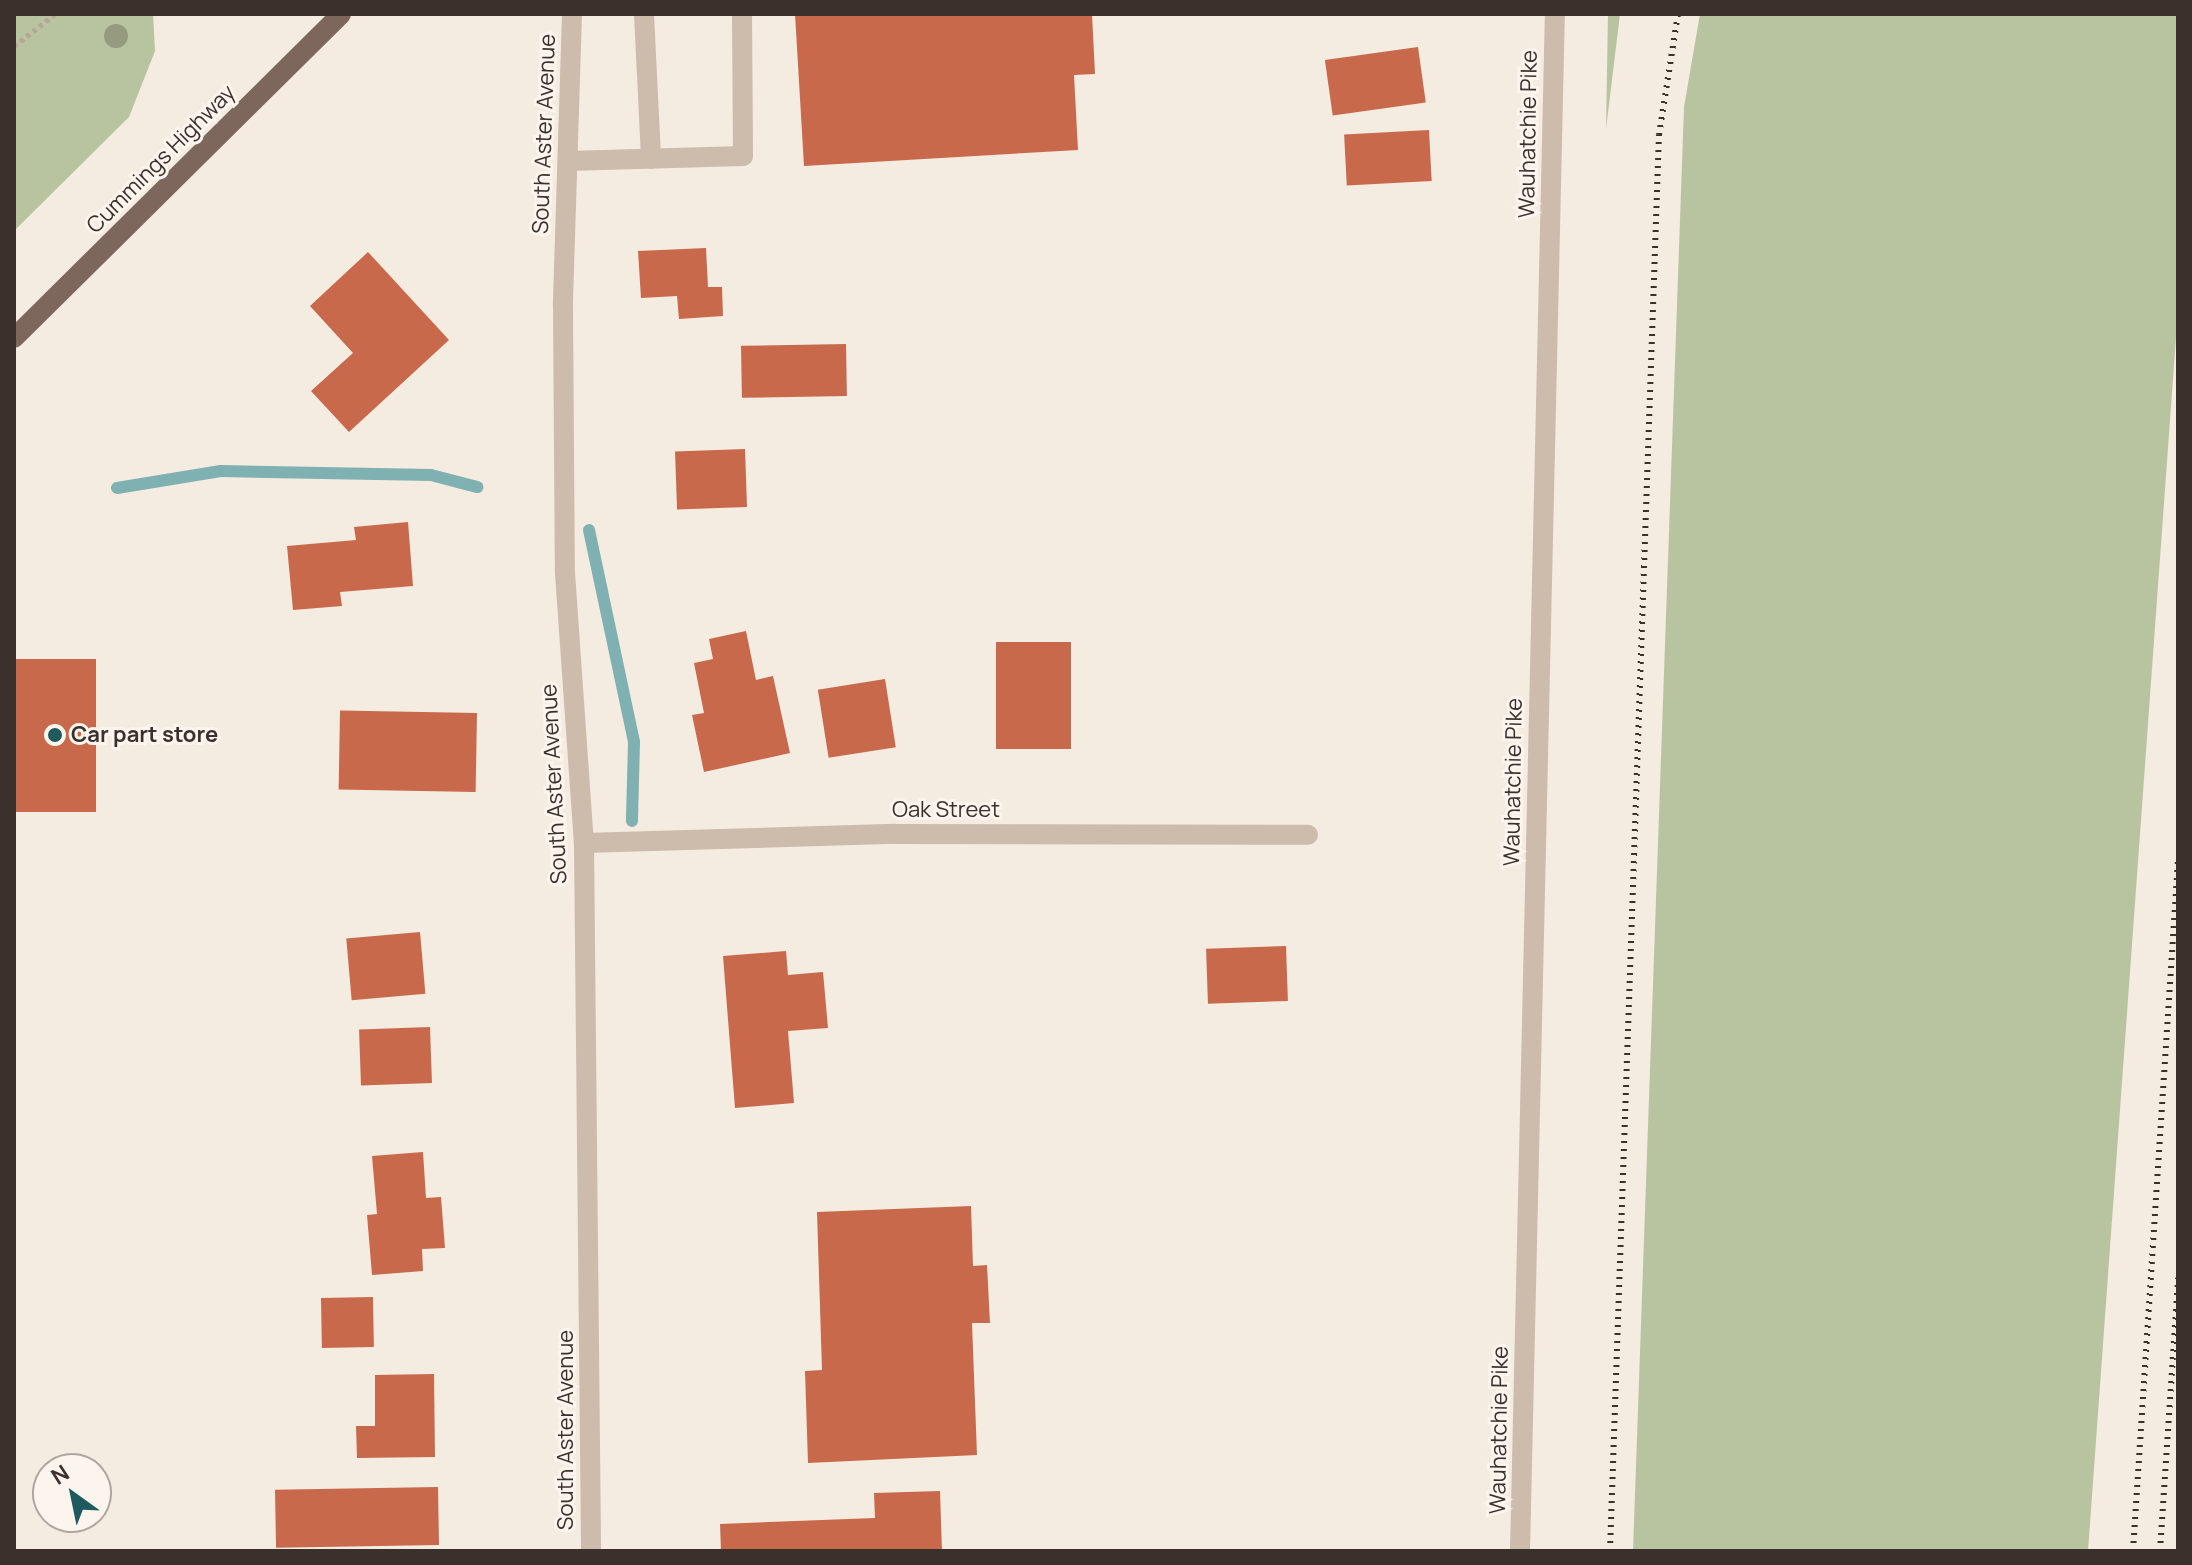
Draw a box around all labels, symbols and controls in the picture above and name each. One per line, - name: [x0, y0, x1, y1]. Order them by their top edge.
- street label: South Aster Avenue: [527, 33, 561, 235]
- street label: Wauhatchie Pike: [1513, 50, 1543, 218]
- street label: Cummings Highway: [81, 79, 241, 239]
- street label: South Aster Avenue: [536, 683, 572, 885]
- street label: Wauhatchie Pike: [1498, 698, 1528, 866]
- place label: Car part store: [71, 722, 218, 748]
- marker: Car part store: [46, 726, 64, 744]
- street label: Oak Street: [892, 797, 1000, 823]
- street label: South Aster Avenue: [553, 1330, 579, 1530]
- street label: Wauhatchie Pike: [1484, 1346, 1514, 1514]
- north arrow: [32, 1453, 112, 1533]
- text: N: [45, 1458, 75, 1491]

